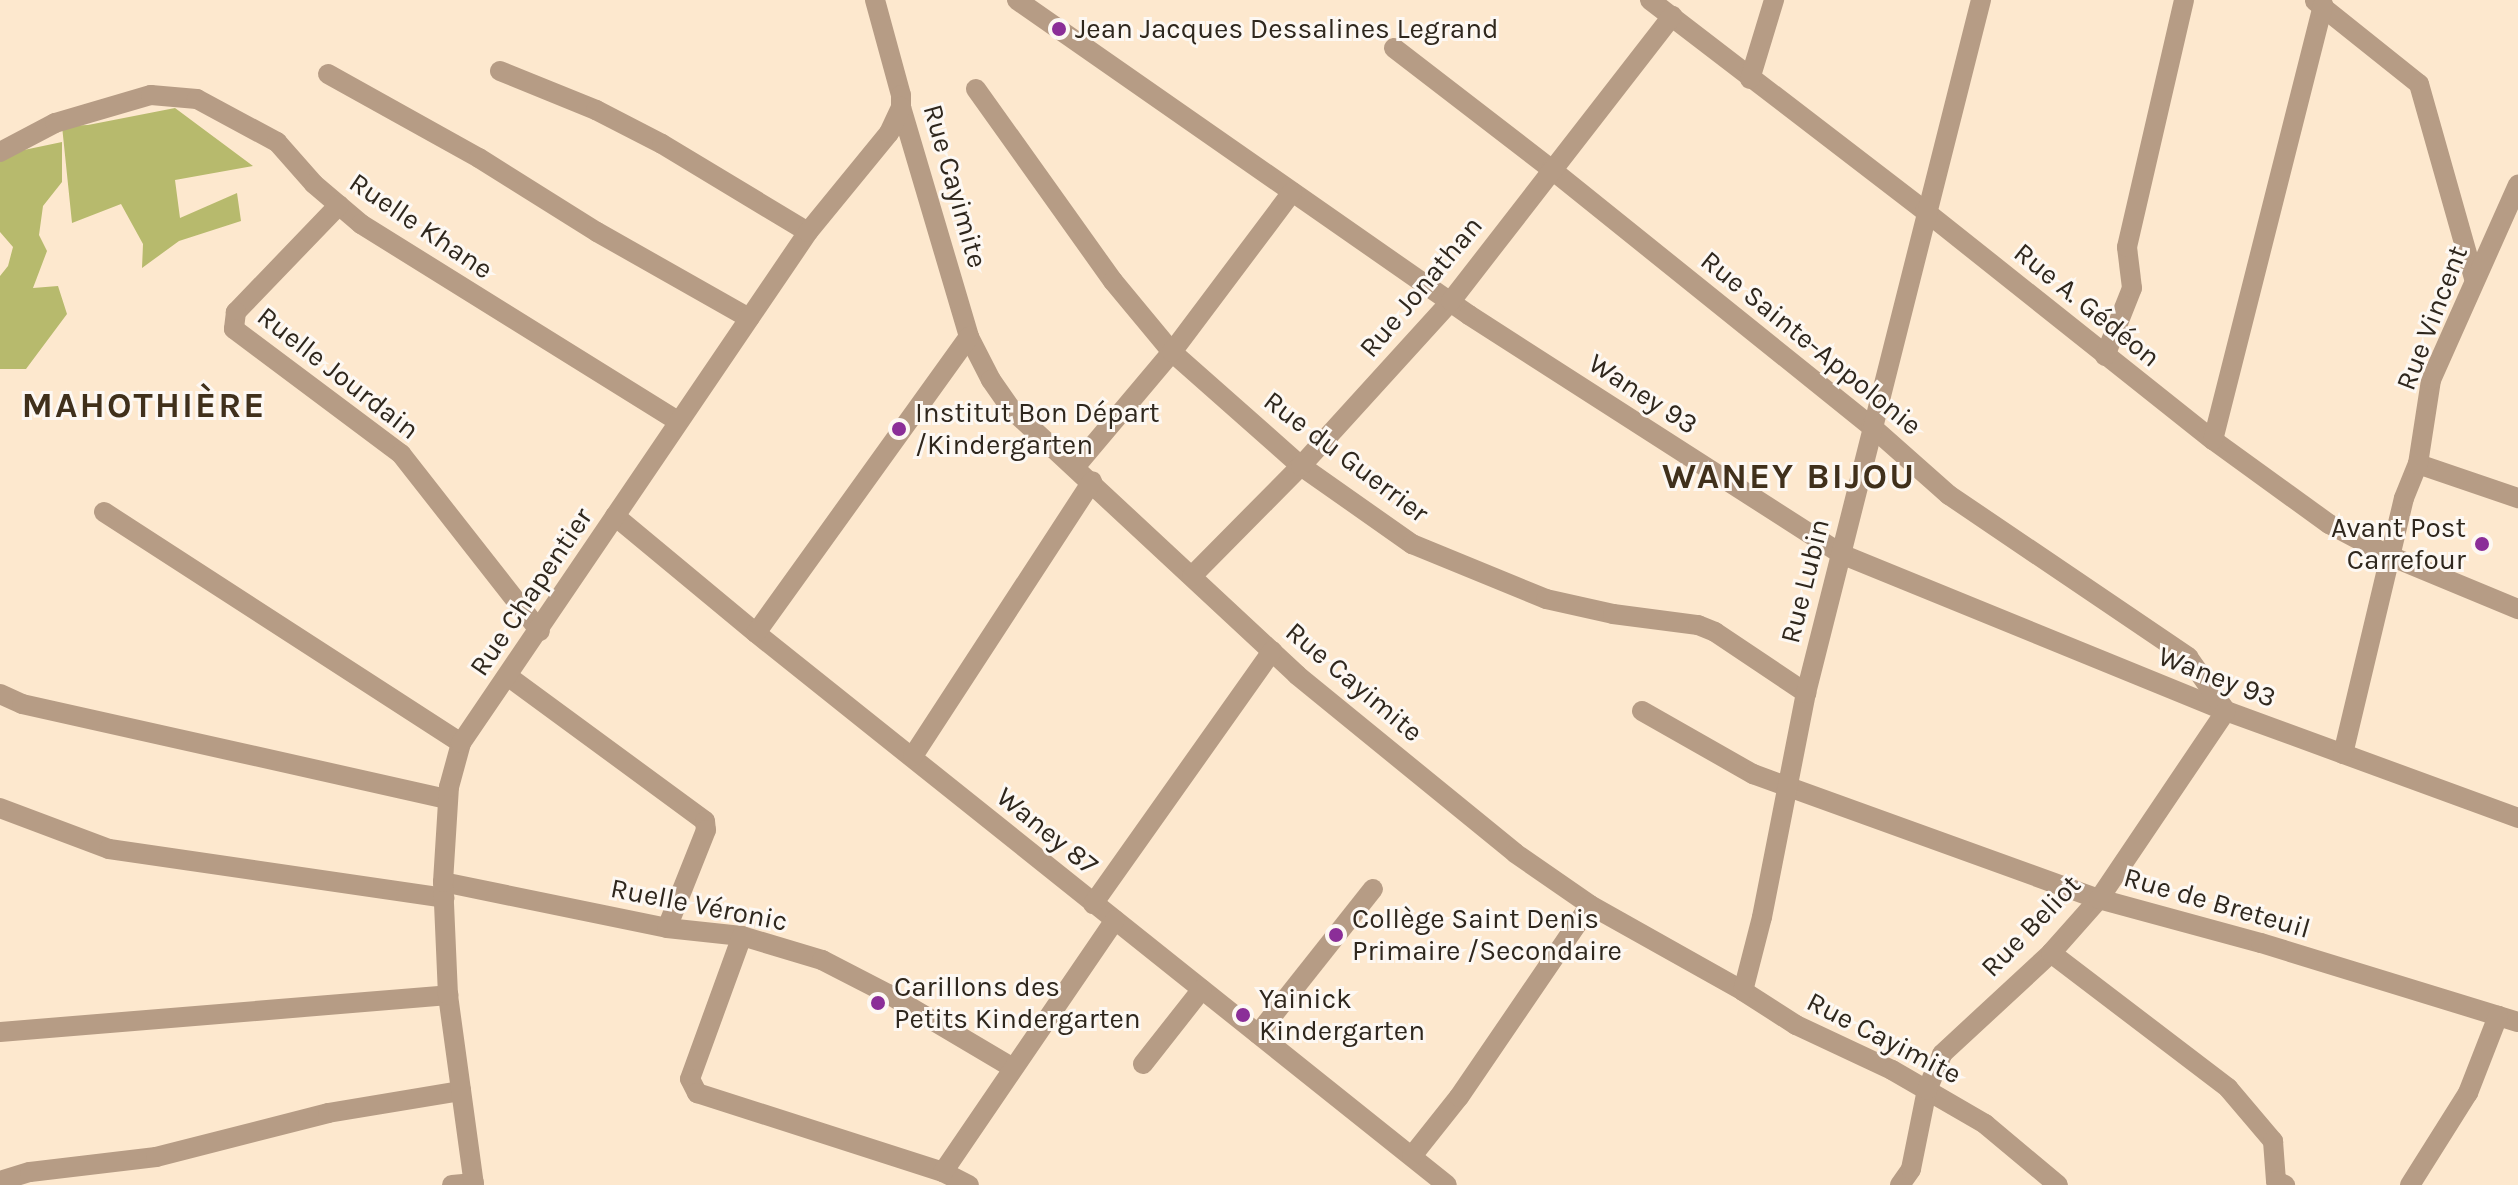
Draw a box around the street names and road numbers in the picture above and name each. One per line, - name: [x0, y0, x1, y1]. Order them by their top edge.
- street label: Rue Cayimite: [916, 100, 994, 272]
- street label: Ruelle Khane: [343, 166, 499, 286]
- street label: Rue Jonathan: [1352, 210, 1490, 364]
- street label: Rue A. Gédéon: [2007, 236, 2167, 374]
- street label: Rue Vincent: [2389, 241, 2475, 395]
- street label: Rue Sainte-Appolonie: [1694, 244, 1928, 442]
- street label: Ruelle Jourdain: [250, 299, 426, 447]
- street label: Waney 93: [1582, 346, 1704, 442]
- street label: Rue du Guerrier: [1257, 384, 1435, 530]
- street label: Rue Chapentier: [462, 502, 600, 682]
- street label: Rue Lubin: [1773, 515, 1837, 647]
- street label: Rue Cayimite: [1279, 615, 1429, 749]
- street label: Waney 93: [2153, 639, 2281, 715]
- street label: Waney 87: [989, 780, 1105, 882]
- street label: Rue de Breteuil: [2120, 860, 2314, 946]
- street label: Rue Beliot: [1974, 868, 2088, 984]
- street label: Ruelle Véronic: [608, 871, 790, 939]
- street label: Rue Cayimite: [1801, 985, 1967, 1091]

